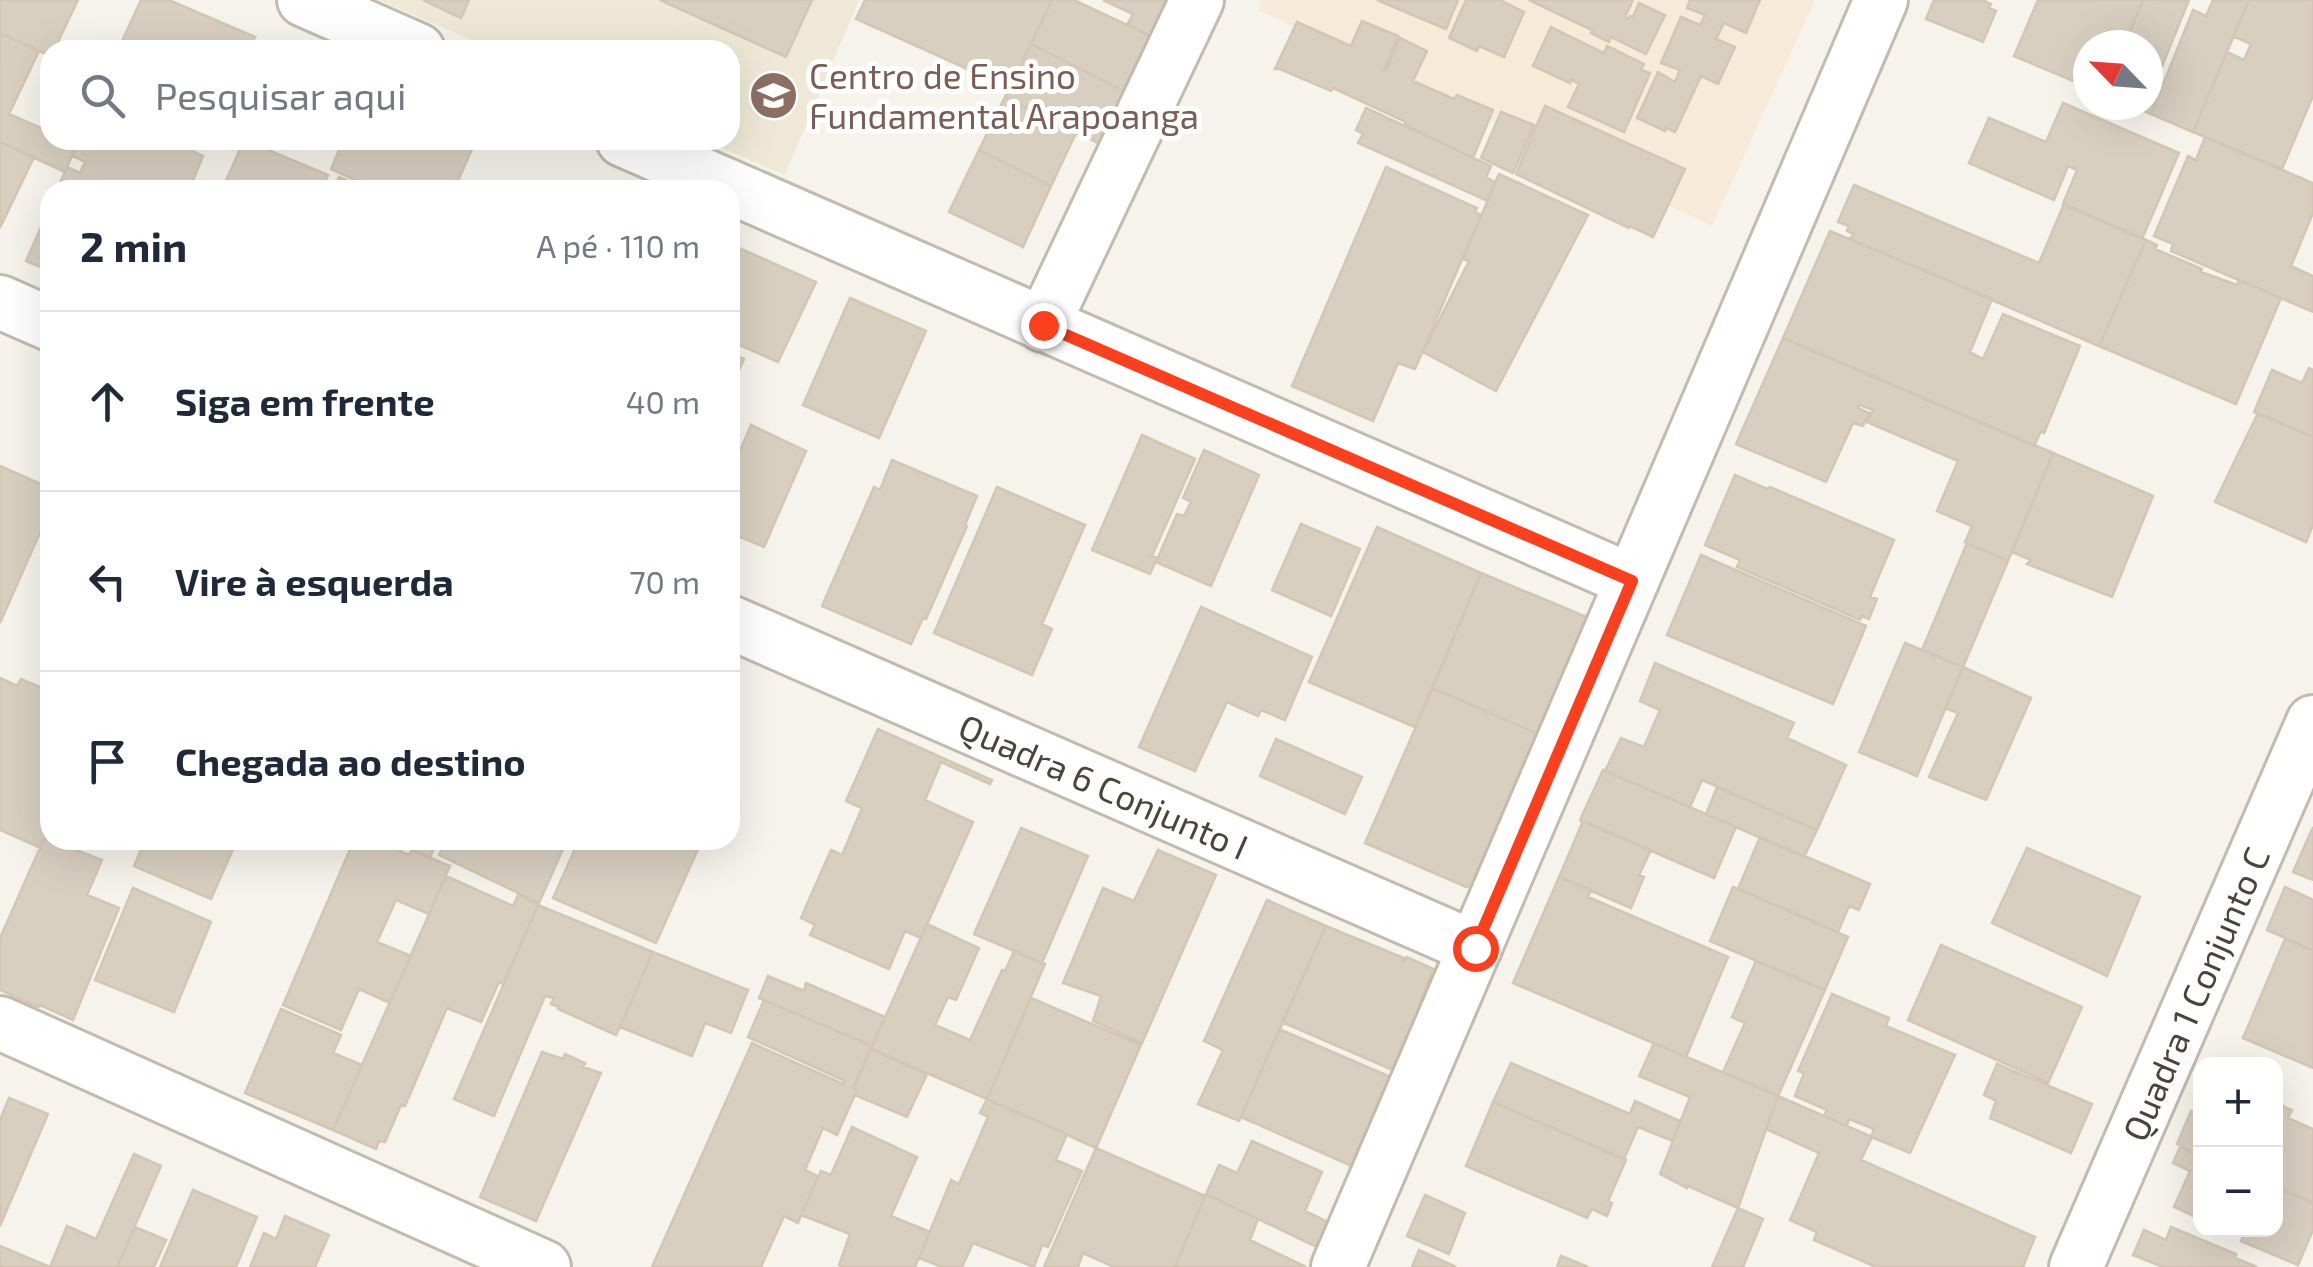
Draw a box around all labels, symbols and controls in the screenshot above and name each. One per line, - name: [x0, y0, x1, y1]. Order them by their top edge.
- north arrow: [2073, 30, 2163, 120]
- search box: [40, 40, 740, 150]
- place label: Centro de Ensino Fundamental Arapoanga: [809, 54, 1199, 136]
- icon: search: [75, 68, 130, 123]
- school or university icon: Centro de Ensino Fundamental Arapoanga: [748, 69, 800, 121]
- text: Pesquisar aqui: [155, 72, 406, 118]
- text: 2 min: [80, 220, 187, 270]
- text: A pé · 110 m: [536, 226, 700, 264]
- route end: [1021, 303, 1067, 349]
- icon: ahead: [80, 374, 135, 429]
- text: Siga em frente: [175, 378, 435, 424]
- text: 40 m: [626, 382, 700, 420]
- icon: left: [80, 554, 135, 609]
- text: Vire à esquerda: [175, 558, 454, 604]
- text: 70 m: [629, 562, 700, 600]
- street label: Quadra 6 Conjunto I: [953, 704, 1255, 867]
- icon: arrive: [80, 734, 135, 789]
- text: Chegada ao destino: [175, 738, 526, 784]
- street label: Quadra 1 Conjunto C: [2113, 841, 2277, 1147]
- route start: [1453, 926, 1499, 972]
- map controls: [2193, 1057, 2283, 1237]
- button: +: [2193, 1057, 2283, 1147]
- button: −: [2193, 1147, 2283, 1237]

